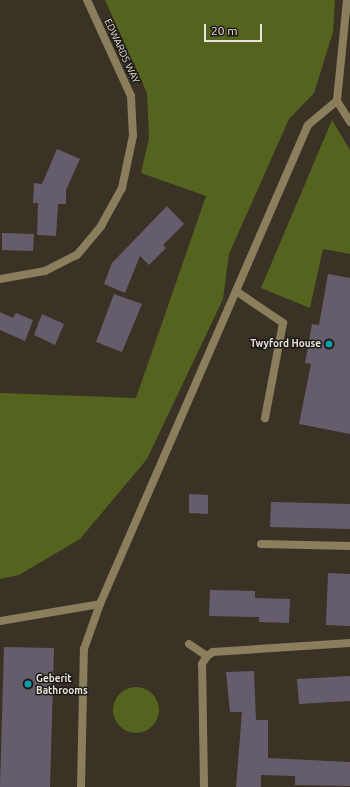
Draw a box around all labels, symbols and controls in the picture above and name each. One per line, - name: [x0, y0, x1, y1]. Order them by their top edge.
- scale bar: [206, 16, 264, 42]
- street label: EDWARDS WAY: [102, 17, 142, 85]
- text: 20 m: [211, 24, 238, 37]
- place label: Twyford House: [250, 338, 321, 350]
- marker: Twyford House: [324, 339, 334, 349]
- place label: Geberit Bathrooms: [36, 672, 88, 696]
- marker: Geberit Bathrooms: [23, 679, 33, 689]

